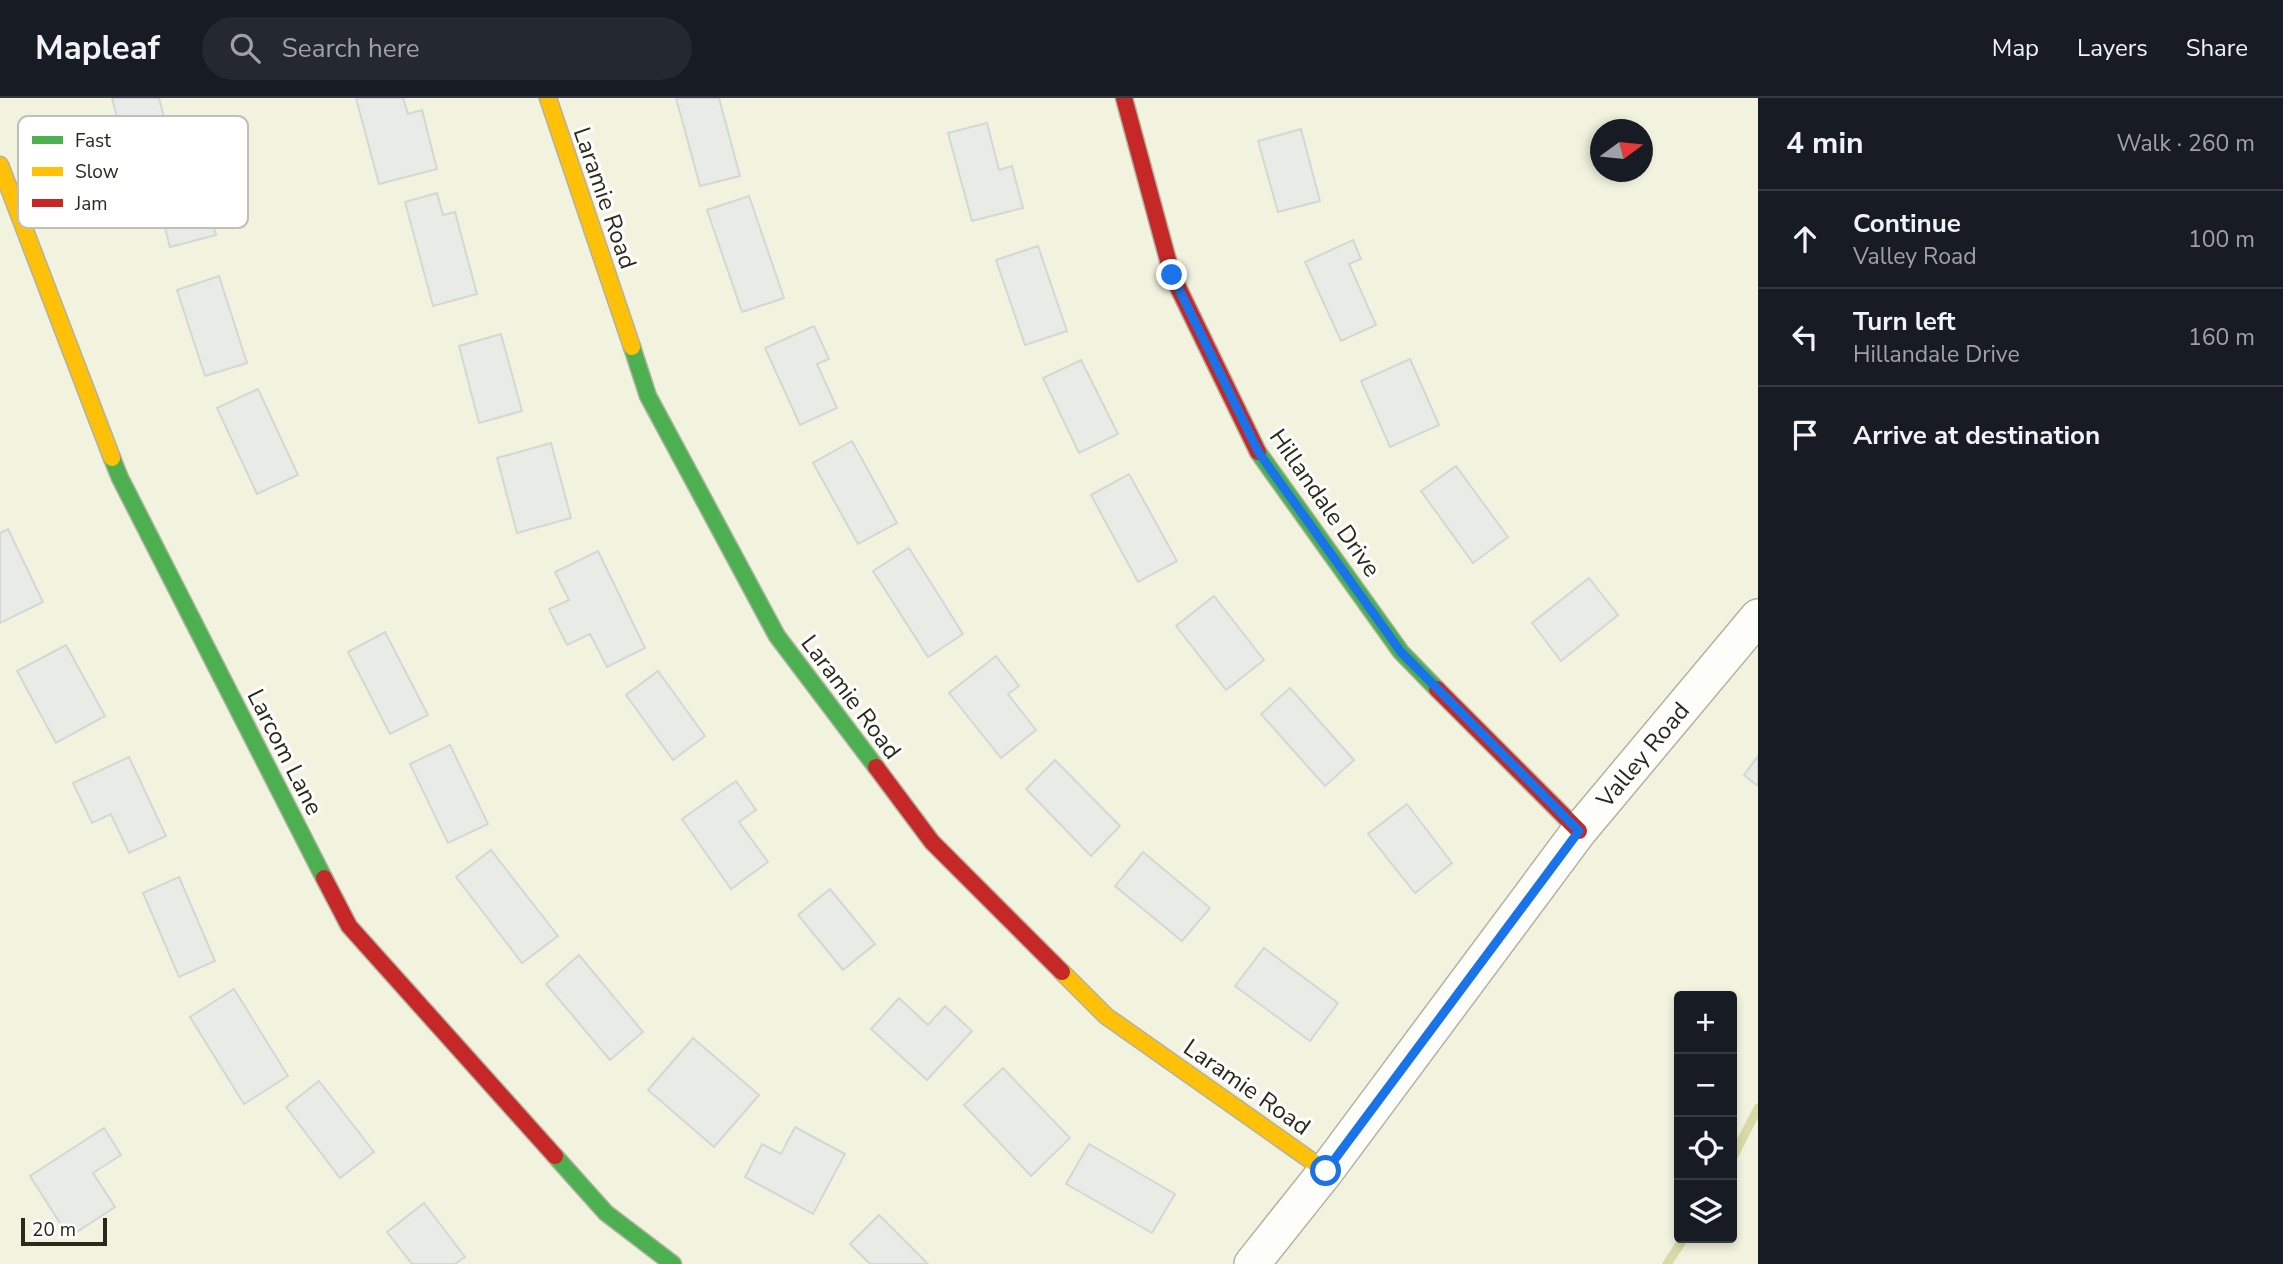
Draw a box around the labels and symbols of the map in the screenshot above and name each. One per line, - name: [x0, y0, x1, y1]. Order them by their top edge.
- legend: [18, 116, 248, 228]
- north arrow: [1590, 119, 1653, 182]
- street label: Laramie Road: [566, 123, 644, 273]
- text: Fast: [75, 128, 111, 154]
- text: Slow: [75, 159, 119, 185]
- text: Jam: [74, 191, 108, 217]
- route end: [1156, 259, 1187, 290]
- street label: Hillandale Drive: [1262, 423, 1388, 583]
- street label: Laramie Road: [794, 628, 908, 766]
- street label: Larcom Lane: [240, 684, 330, 820]
- street label: Valley Road: [1589, 695, 1697, 815]
- street label: Laramie Road: [1177, 1031, 1317, 1143]
- route start: [1310, 1155, 1341, 1186]
- scale bar: [21, 1215, 107, 1247]

